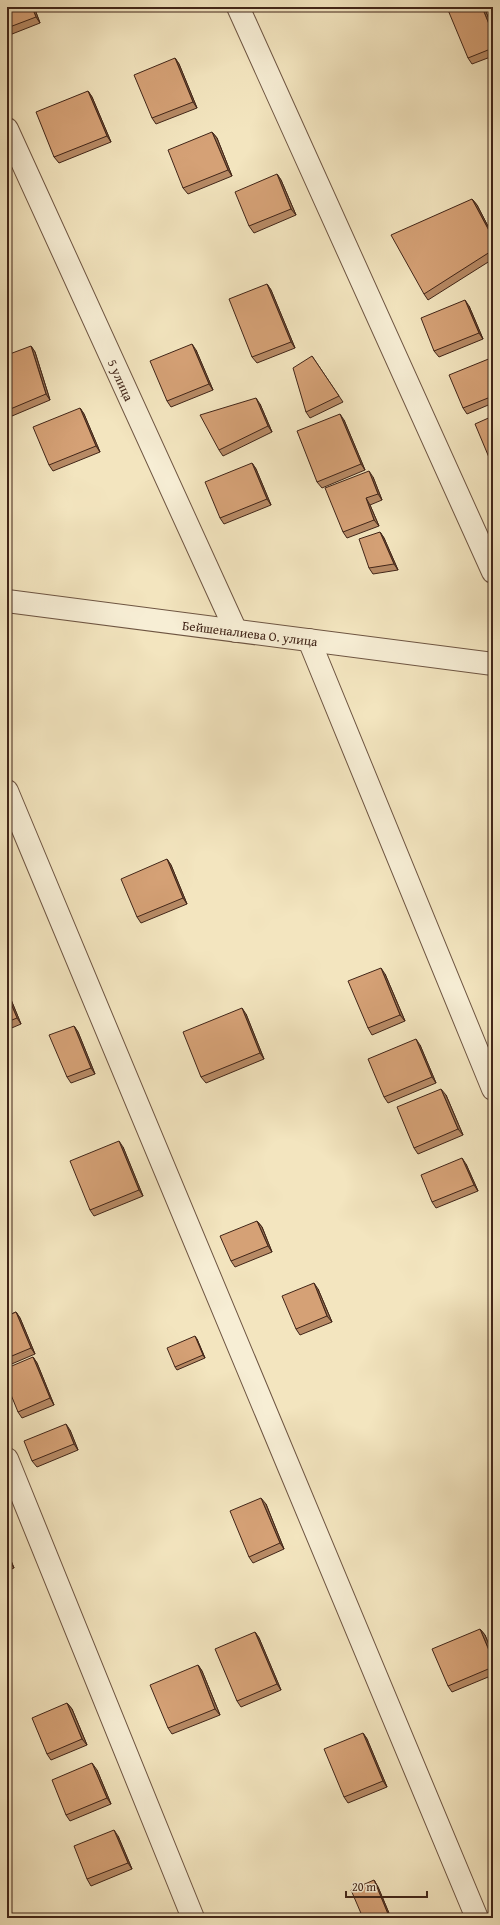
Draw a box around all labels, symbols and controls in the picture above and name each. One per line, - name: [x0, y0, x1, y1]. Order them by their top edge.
- street label: 5 улица: [103, 356, 139, 405]
- street label: Бейшеналиева О. улица: [181, 616, 320, 651]
- scale bar: [346, 1873, 427, 1899]
- text: 20 m: [352, 1878, 376, 1895]

